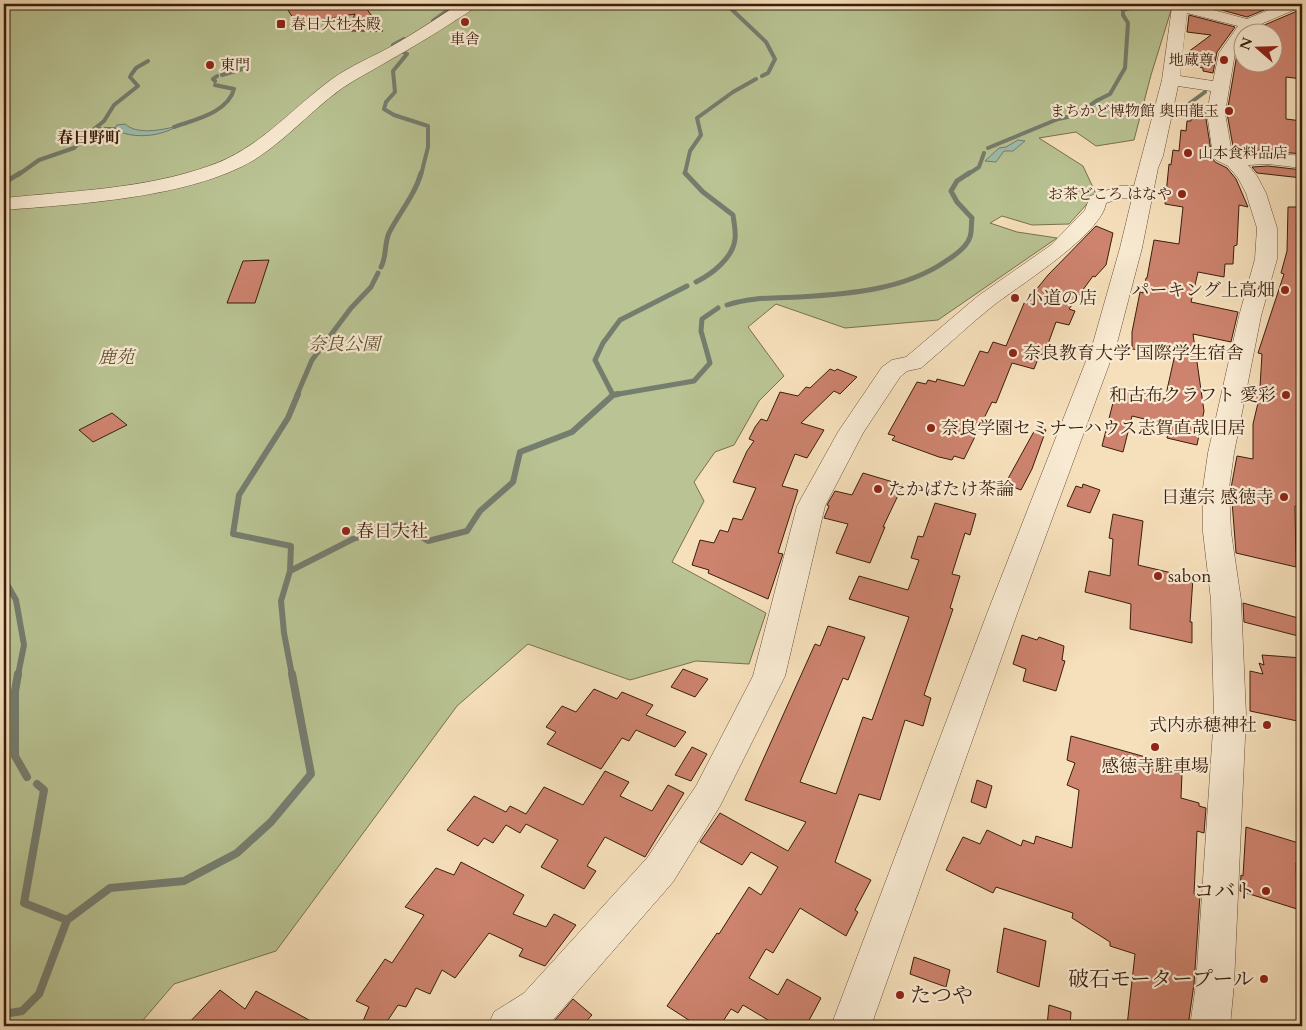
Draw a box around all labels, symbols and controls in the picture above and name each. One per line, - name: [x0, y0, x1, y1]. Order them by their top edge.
- place label: 春日大社本殿: [291, 14, 381, 34]
- marker: 車舎: [459, 16, 471, 28]
- marker: 春日大社本殿: [275, 18, 287, 30]
- north arrow: [1234, 22, 1284, 72]
- place label: 車舎: [450, 29, 480, 49]
- text: N: [1235, 35, 1257, 53]
- place label: 地蔵尊: [1169, 50, 1214, 70]
- marker: 地蔵尊: [1218, 54, 1230, 66]
- place label: 東門: [220, 55, 250, 75]
- marker: 東門: [204, 59, 216, 71]
- place label: まちかど博物館 奥田龍玉: [1050, 101, 1219, 121]
- marker: まちかど博物館 奥田龍玉: [1223, 105, 1235, 117]
- district label: 春日野町: [57, 127, 121, 149]
- place label: 山本食料品店: [1198, 143, 1288, 163]
- marker: 山本食料品店: [1182, 147, 1194, 159]
- place label: お茶どころ はなや: [1048, 184, 1172, 204]
- marker: お茶どころ はなや: [1176, 188, 1188, 200]
- place label: パーキング上高畑: [1132, 278, 1275, 303]
- marker: パーキング上高畑: [1279, 284, 1291, 296]
- place label: 小道の店: [1025, 286, 1097, 311]
- marker: 小道の店: [1009, 292, 1021, 304]
- park label: 奈良公園: [308, 332, 383, 357]
- place label: 奈良教育大学 国際学生宿舎: [1023, 341, 1244, 366]
- park label: 鹿苑: [98, 345, 137, 370]
- marker: 奈良教育大学 国際学生宿舎: [1007, 347, 1019, 359]
- place label: 和古布クラフト 愛彩: [1109, 383, 1276, 408]
- marker: 和古布クラフト 愛彩: [1280, 389, 1292, 401]
- place label: 奈良学園セミナーハウス志賀直哉旧居: [941, 416, 1246, 441]
- marker: 奈良学園セミナーハウス志賀直哉旧居: [925, 422, 937, 434]
- place label: たかばたけ茶論: [888, 477, 1014, 502]
- marker: たかばたけ茶論: [872, 483, 884, 495]
- place label: 日蓮宗 感徳寺: [1161, 485, 1274, 510]
- marker: 日蓮宗 感徳寺: [1278, 491, 1290, 503]
- place label: 春日大社: [356, 519, 428, 544]
- marker: 春日大社: [340, 525, 352, 537]
- place label: sabon: [1168, 564, 1212, 589]
- marker: sabon: [1152, 570, 1164, 582]
- place label: 式内赤穂神社: [1149, 713, 1257, 738]
- marker: 式内赤穂神社: [1261, 719, 1273, 731]
- marker: 感徳寺駐車場: [1149, 741, 1161, 753]
- place label: 感徳寺駐車場: [1101, 754, 1209, 779]
- place label: コバト: [1193, 877, 1256, 906]
- marker: コバト: [1260, 885, 1272, 897]
- place label: 破石モータープール: [1068, 965, 1254, 994]
- marker: 破石モータープール: [1258, 973, 1270, 985]
- place label: たつや: [910, 981, 973, 1010]
- marker: たつや: [894, 989, 906, 1001]

